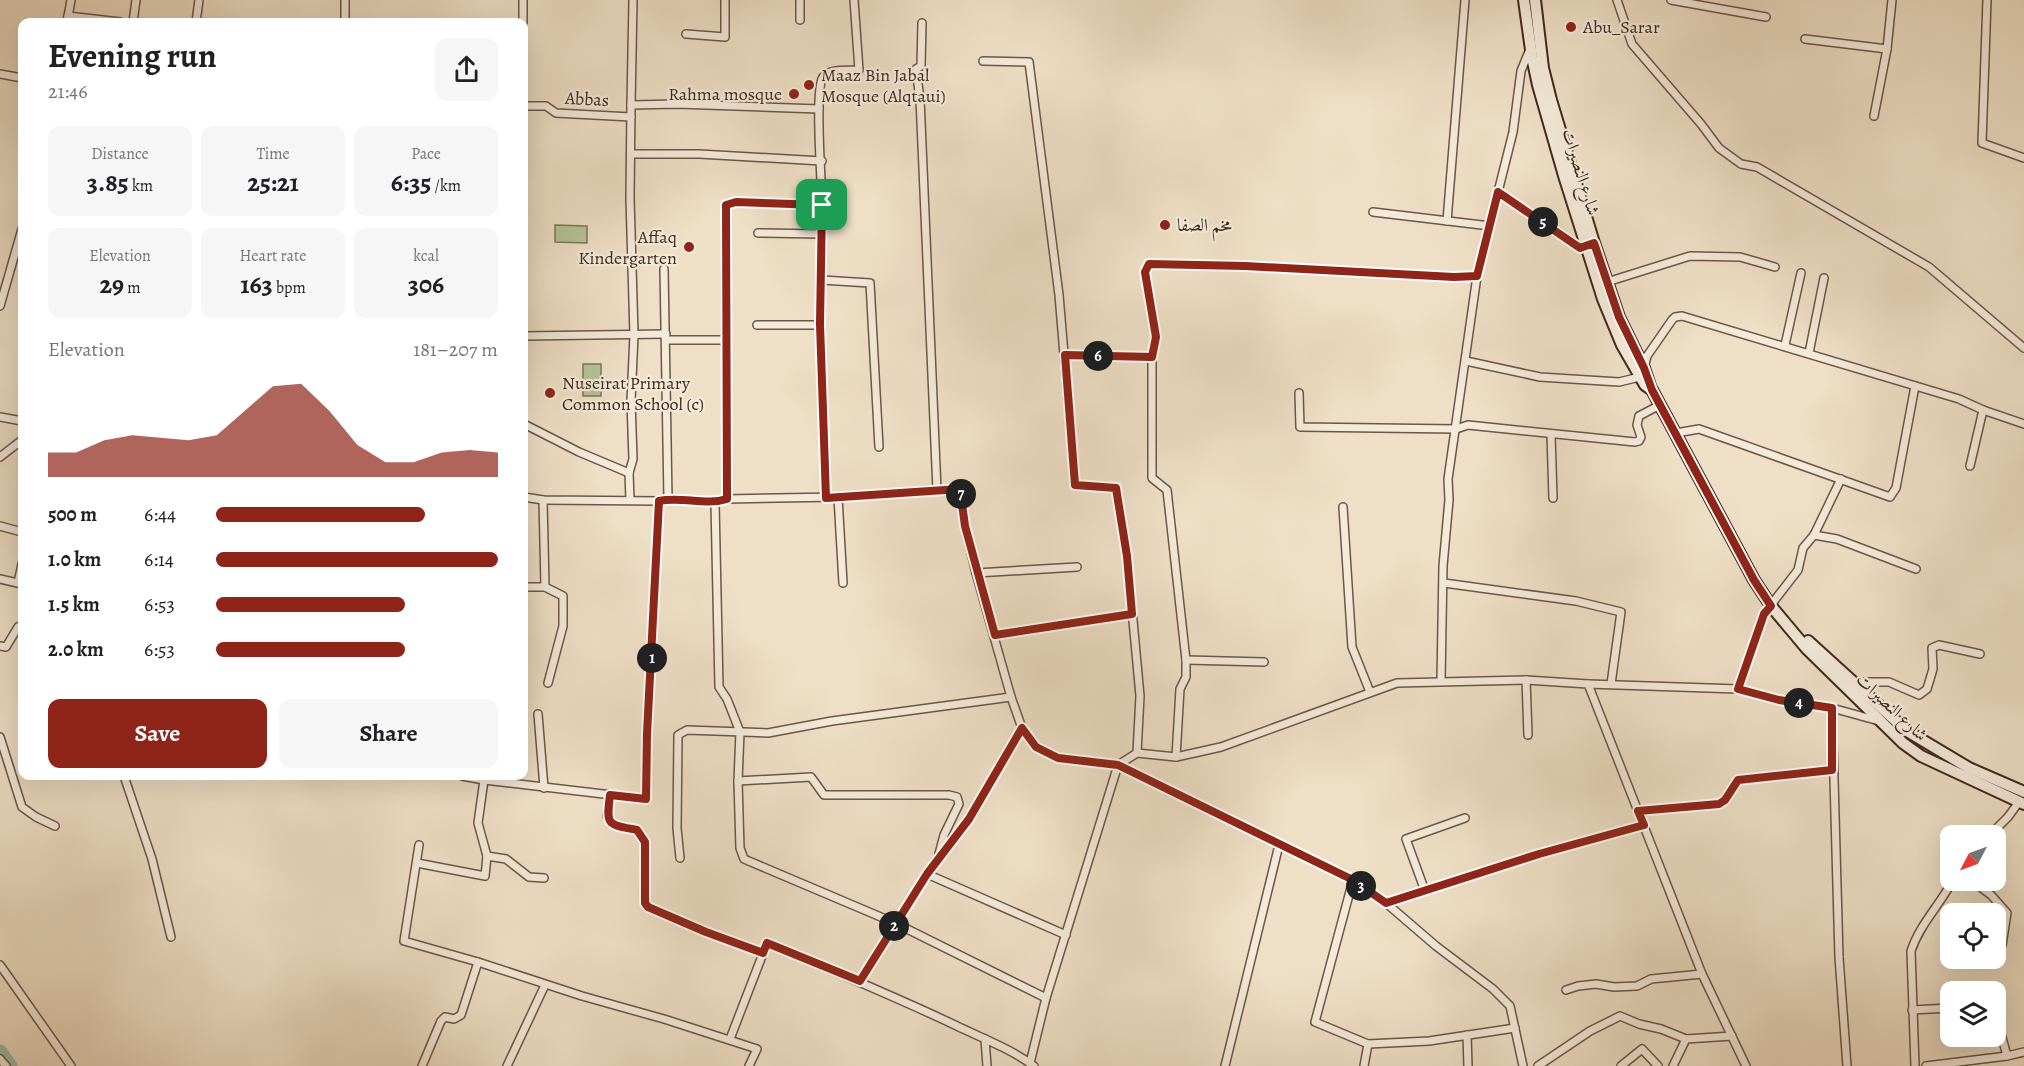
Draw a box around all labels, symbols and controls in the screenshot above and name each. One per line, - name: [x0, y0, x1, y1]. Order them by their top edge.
- place label: Abu_Sarar: [1582, 15, 1660, 39]
- marker: Abu_Sarar: [1564, 20, 1578, 34]
- text: Evening run: [48, 33, 217, 78]
- button: share: [435, 38, 498, 101]
- place label: Maaz Bin Jabal Mosque (Alqtaui): [821, 63, 946, 108]
- text: 21:46: [48, 78, 87, 105]
- marker: Maaz Bin Jabal Mosque (Alqtaui): [802, 78, 816, 92]
- place label: Rahma mosque: [668, 82, 782, 106]
- street label: Abbas: [563, 86, 610, 112]
- marker: Rahma mosque: [787, 87, 801, 101]
- street label: شارع النصيرات: [1554, 126, 1606, 219]
- text: Distance: [91, 143, 149, 165]
- text: Time: [256, 143, 290, 165]
- text: Pace: [411, 143, 441, 165]
- text: 3.85: [87, 165, 129, 200]
- text: 25:21: [247, 165, 299, 200]
- text: 6:35: [391, 165, 431, 200]
- text: km: [129, 175, 153, 197]
- text: /km: [431, 175, 461, 197]
- pin: [796, 179, 847, 230]
- icon: arrive: [805, 188, 838, 221]
- pin: 5: [1528, 207, 1558, 237]
- text: 5: [1540, 211, 1546, 233]
- place label: مخم الصفا: [1177, 213, 1232, 242]
- marker: مخم الصفا: [1158, 218, 1172, 232]
- place label: Affaq Kindergarten: [578, 225, 677, 270]
- marker: Affaq Kindergarten: [682, 240, 696, 254]
- text: Elevation: [89, 245, 151, 267]
- text: Heart rate: [240, 245, 306, 267]
- text: kcal: [413, 245, 439, 267]
- text: 29: [99, 267, 124, 302]
- text: 163: [240, 267, 273, 302]
- text: 306: [408, 267, 444, 302]
- text: m: [124, 277, 141, 299]
- text: bpm: [273, 277, 306, 299]
- text: Elevation: [48, 336, 125, 363]
- text: 181–207 m: [413, 336, 498, 363]
- pin: 6: [1083, 341, 1113, 371]
- text: 6: [1094, 345, 1102, 367]
- place label: Nuseirat Primary Common School (c): [562, 371, 704, 416]
- marker: Nuseirat Primary Common School (c): [543, 386, 557, 400]
- pin: 7: [946, 479, 976, 509]
- text: 7: [958, 483, 964, 505]
- text: 500 m: [48, 501, 97, 528]
- text: 6:44: [144, 501, 176, 528]
- text: 1.0 km: [48, 546, 101, 573]
- text: 6:14: [144, 546, 174, 573]
- text: 1.5 km: [48, 591, 100, 618]
- text: 6:53: [144, 591, 175, 618]
- text: 2.0 km: [48, 636, 104, 663]
- text: 6:53: [144, 636, 175, 663]
- pin: 1: [637, 643, 667, 673]
- text: 1: [649, 647, 655, 669]
- street label: شارع النصيرات: [1849, 668, 1933, 749]
- pin: 4: [1784, 688, 1814, 718]
- text: 4: [1795, 692, 1803, 714]
- button: Save: [48, 699, 267, 768]
- button: Share: [279, 699, 498, 768]
- north arrow: [1940, 825, 2006, 891]
- map controls: [1940, 825, 2006, 1047]
- pin: 3: [1346, 871, 1376, 901]
- text: 3: [1358, 875, 1364, 897]
- button: locate: [1940, 903, 2006, 969]
- pin: 2: [879, 911, 909, 941]
- text: 2: [890, 915, 898, 937]
- button: layers: [1940, 981, 2006, 1047]

